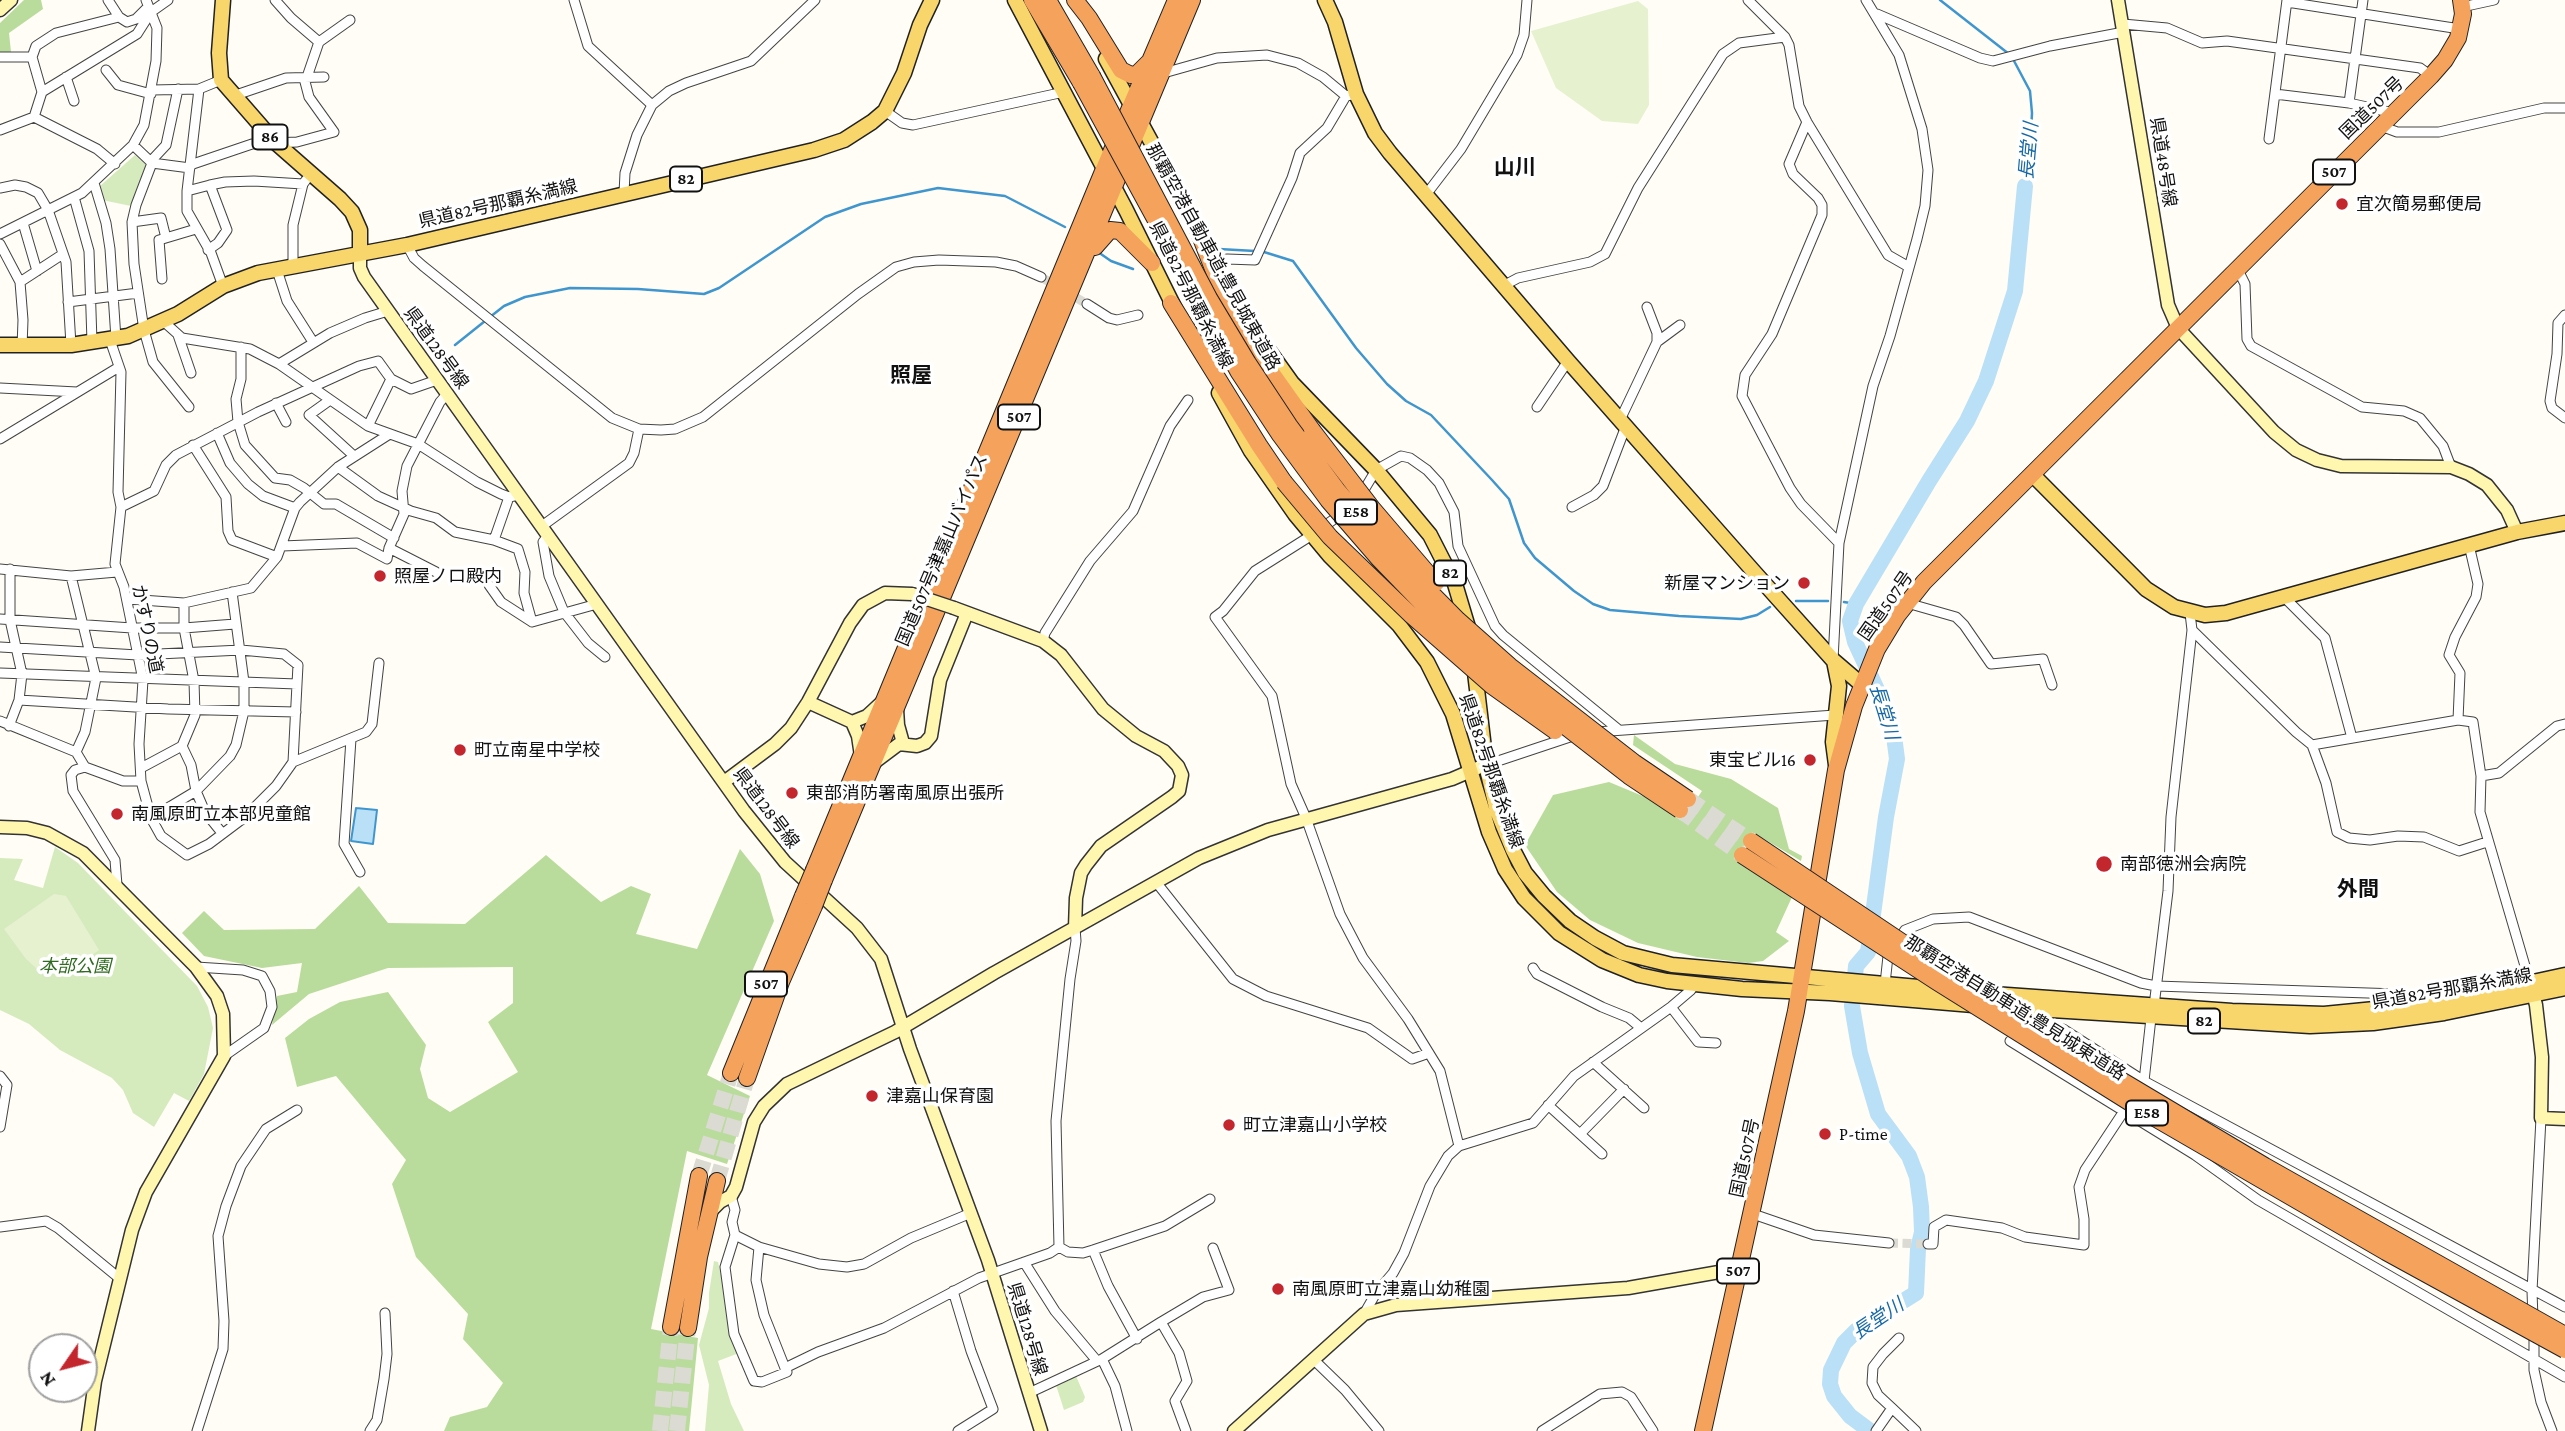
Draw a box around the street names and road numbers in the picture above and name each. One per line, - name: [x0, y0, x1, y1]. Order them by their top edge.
- street label: 国道507号: [2336, 72, 2408, 144]
- street label: 県道48号線: [2145, 115, 2181, 209]
- road number: 86: [252, 125, 288, 150]
- street label: 那覇空港自動車道;豊見城東道路: [1141, 140, 1285, 374]
- road number: 507: [2313, 160, 2355, 184]
- road number: 82: [670, 167, 702, 192]
- street label: 県道82号那覇糸満線: [417, 175, 579, 233]
- street label: 県道82号那覇糸満線: [1145, 218, 1237, 372]
- street label: 県道128号線: [399, 303, 473, 393]
- road number: 507: [998, 404, 1040, 430]
- street label: 国道507号津嘉山バイパス: [892, 451, 992, 649]
- road number: E58: [1335, 499, 1377, 524]
- road number: 82: [1434, 560, 1466, 586]
- street label: 国道507号: [1854, 567, 1918, 645]
- street label: かすりの道: [127, 583, 167, 675]
- street label: 県道82号那覇糸満線: [1454, 691, 1528, 851]
- street label: 県道128号線: [728, 763, 804, 853]
- street label: 那覇空港自動車道;豊見城東道路: [1901, 931, 2129, 1085]
- street label: 県道82号那覇糸満線: [2370, 964, 2534, 1014]
- road number: 507: [745, 972, 787, 996]
- road number: 82: [2188, 1009, 2220, 1034]
- road number: E58: [2126, 1100, 2168, 1126]
- street label: 国道507号: [1726, 1116, 1764, 1200]
- road number: 507: [1717, 1259, 1759, 1284]
- street label: 県道128号線: [1003, 1280, 1051, 1378]

